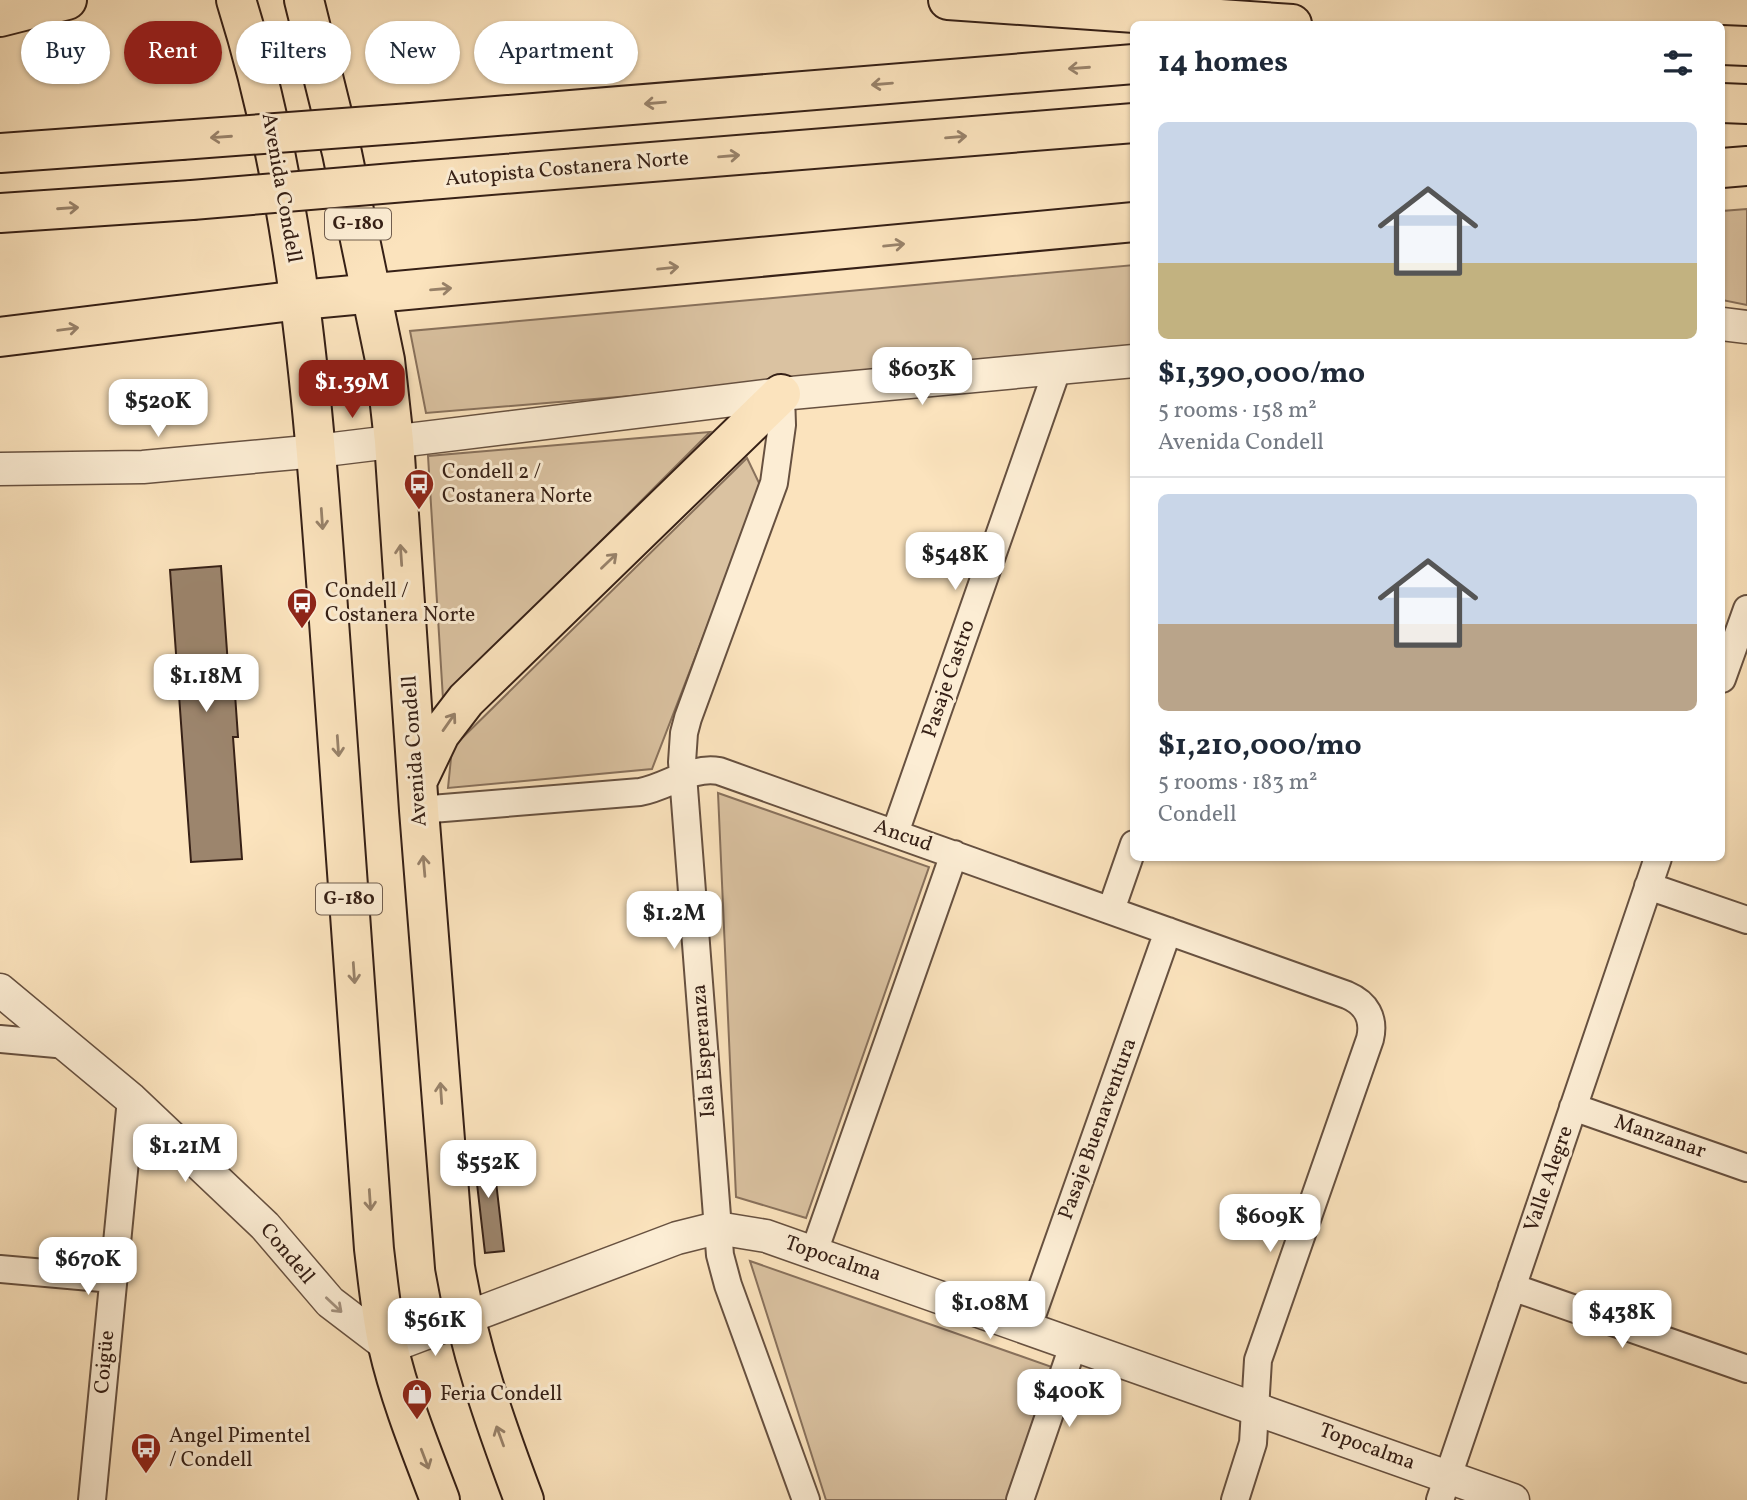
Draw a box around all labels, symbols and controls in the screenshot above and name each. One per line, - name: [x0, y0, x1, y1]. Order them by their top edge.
- chip: Buy: [21, 21, 110, 84]
- chip: Rent: [124, 21, 222, 84]
- chip: Filters: [236, 21, 351, 84]
- chip: New: [365, 21, 460, 84]
- chip: Apartment: [474, 21, 638, 84]
- text: 14 homes: [1158, 42, 1288, 84]
- icon: filters: [1659, 44, 1697, 82]
- one-way arrow: [1068, 62, 1090, 75]
- one-way arrow: [871, 78, 894, 91]
- one-way arrow: [645, 97, 667, 110]
- street label: Avenida Condell: [254, 111, 308, 265]
- one-way arrow: [944, 130, 966, 143]
- one-way arrow: [210, 131, 233, 144]
- street label: Autopista Costanera Norte: [444, 144, 690, 194]
- one-way arrow: [717, 149, 740, 162]
- icon: home: [1365, 168, 1491, 294]
- one-way arrow: [56, 201, 79, 214]
- road number: G-180: [325, 208, 391, 240]
- one-way arrow: [882, 239, 905, 252]
- one-way arrow: [656, 261, 679, 274]
- one-way arrow: [430, 282, 452, 295]
- one-way arrow: [56, 323, 79, 336]
- pin: $603K: [873, 348, 971, 407]
- text: $1,390,000/mo: [1158, 353, 1365, 395]
- text: $603K: [888, 354, 956, 386]
- pin: $1.39M: [295, 360, 409, 420]
- text: $1.39M: [315, 367, 389, 399]
- pin: $520K: [109, 380, 207, 439]
- text: $520K: [125, 386, 191, 418]
- text: 5 rooms · 158 m²: [1158, 395, 1317, 427]
- text: Avenida Condell: [1158, 427, 1324, 459]
- place label: Condell 2 / Costanera Norte: [442, 458, 592, 511]
- bus stop icon: Condell 2 / Costanera Norte: [402, 467, 436, 511]
- one-way arrow: [315, 507, 328, 530]
- pin: $548K: [906, 532, 1004, 592]
- text: $548K: [922, 539, 988, 571]
- icon: home: [1365, 540, 1491, 666]
- one-way arrow: [395, 543, 408, 566]
- one-way arrow: [600, 552, 617, 569]
- place label: Condell / Costanera Norte: [325, 577, 475, 630]
- bus stop icon: Condell / Costanera Norte: [285, 586, 319, 630]
- street label: Pasaje Castro: [915, 616, 983, 742]
- pin: $1.18M: [149, 654, 263, 714]
- text: $1.18M: [170, 661, 242, 693]
- street label: Avenida Condell: [395, 674, 435, 828]
- one-way arrow: [442, 713, 456, 732]
- text: $1,210,000/mo: [1158, 725, 1362, 767]
- one-way arrow: [332, 734, 345, 757]
- text: 5 rooms · 183 m²: [1158, 767, 1318, 799]
- text: Condell: [1158, 799, 1237, 831]
- street label: Ancud: [870, 812, 936, 860]
- one-way arrow: [417, 855, 430, 878]
- road number: G-180: [316, 884, 382, 914]
- pin: $1.2M: [625, 892, 723, 951]
- text: $1.2M: [643, 898, 705, 930]
- one-way arrow: [348, 961, 361, 983]
- street label: Isla Esperanza: [685, 983, 723, 1119]
- street label: Pasaje Buenaventura: [1052, 1034, 1144, 1224]
- one-way arrow: [435, 1082, 448, 1105]
- street label: Manzanar: [1610, 1108, 1710, 1166]
- street label: Valle Alegre: [1517, 1122, 1581, 1236]
- pin: $1.21M: [128, 1124, 242, 1184]
- text: $1.21M: [149, 1131, 221, 1163]
- pin: $552K: [439, 1140, 537, 1200]
- text: $552K: [456, 1147, 520, 1179]
- one-way arrow: [364, 1188, 377, 1211]
- pin: $609K: [1221, 1194, 1319, 1254]
- text: $609K: [1235, 1201, 1305, 1233]
- street label: Condell: [253, 1217, 321, 1291]
- street label: Topocalma: [781, 1229, 885, 1289]
- pin: $670K: [39, 1238, 137, 1297]
- text: $670K: [55, 1244, 121, 1276]
- pin: $1.08M: [933, 1282, 1047, 1341]
- text: $1.08M: [951, 1288, 1029, 1320]
- pin: $438K: [1573, 1290, 1671, 1350]
- one-way arrow: [325, 1297, 342, 1314]
- text: $438K: [1589, 1297, 1655, 1329]
- pin: $561K: [386, 1298, 484, 1358]
- text: $561K: [404, 1305, 466, 1337]
- street label: Coigüe: [88, 1329, 122, 1395]
- pin: $400K: [1020, 1370, 1118, 1429]
- text: $400K: [1033, 1376, 1105, 1408]
- shop icon: Feria Condell: [400, 1377, 434, 1421]
- place label: Feria Condell: [440, 1380, 562, 1409]
- street label: Topocalma: [1315, 1416, 1419, 1478]
- place label: Angel Pimentel / Condell: [169, 1422, 310, 1475]
- one-way arrow: [493, 1426, 505, 1448]
- bus stop icon: Angel Pimentel / Condell: [129, 1431, 163, 1475]
- one-way arrow: [419, 1447, 432, 1469]

